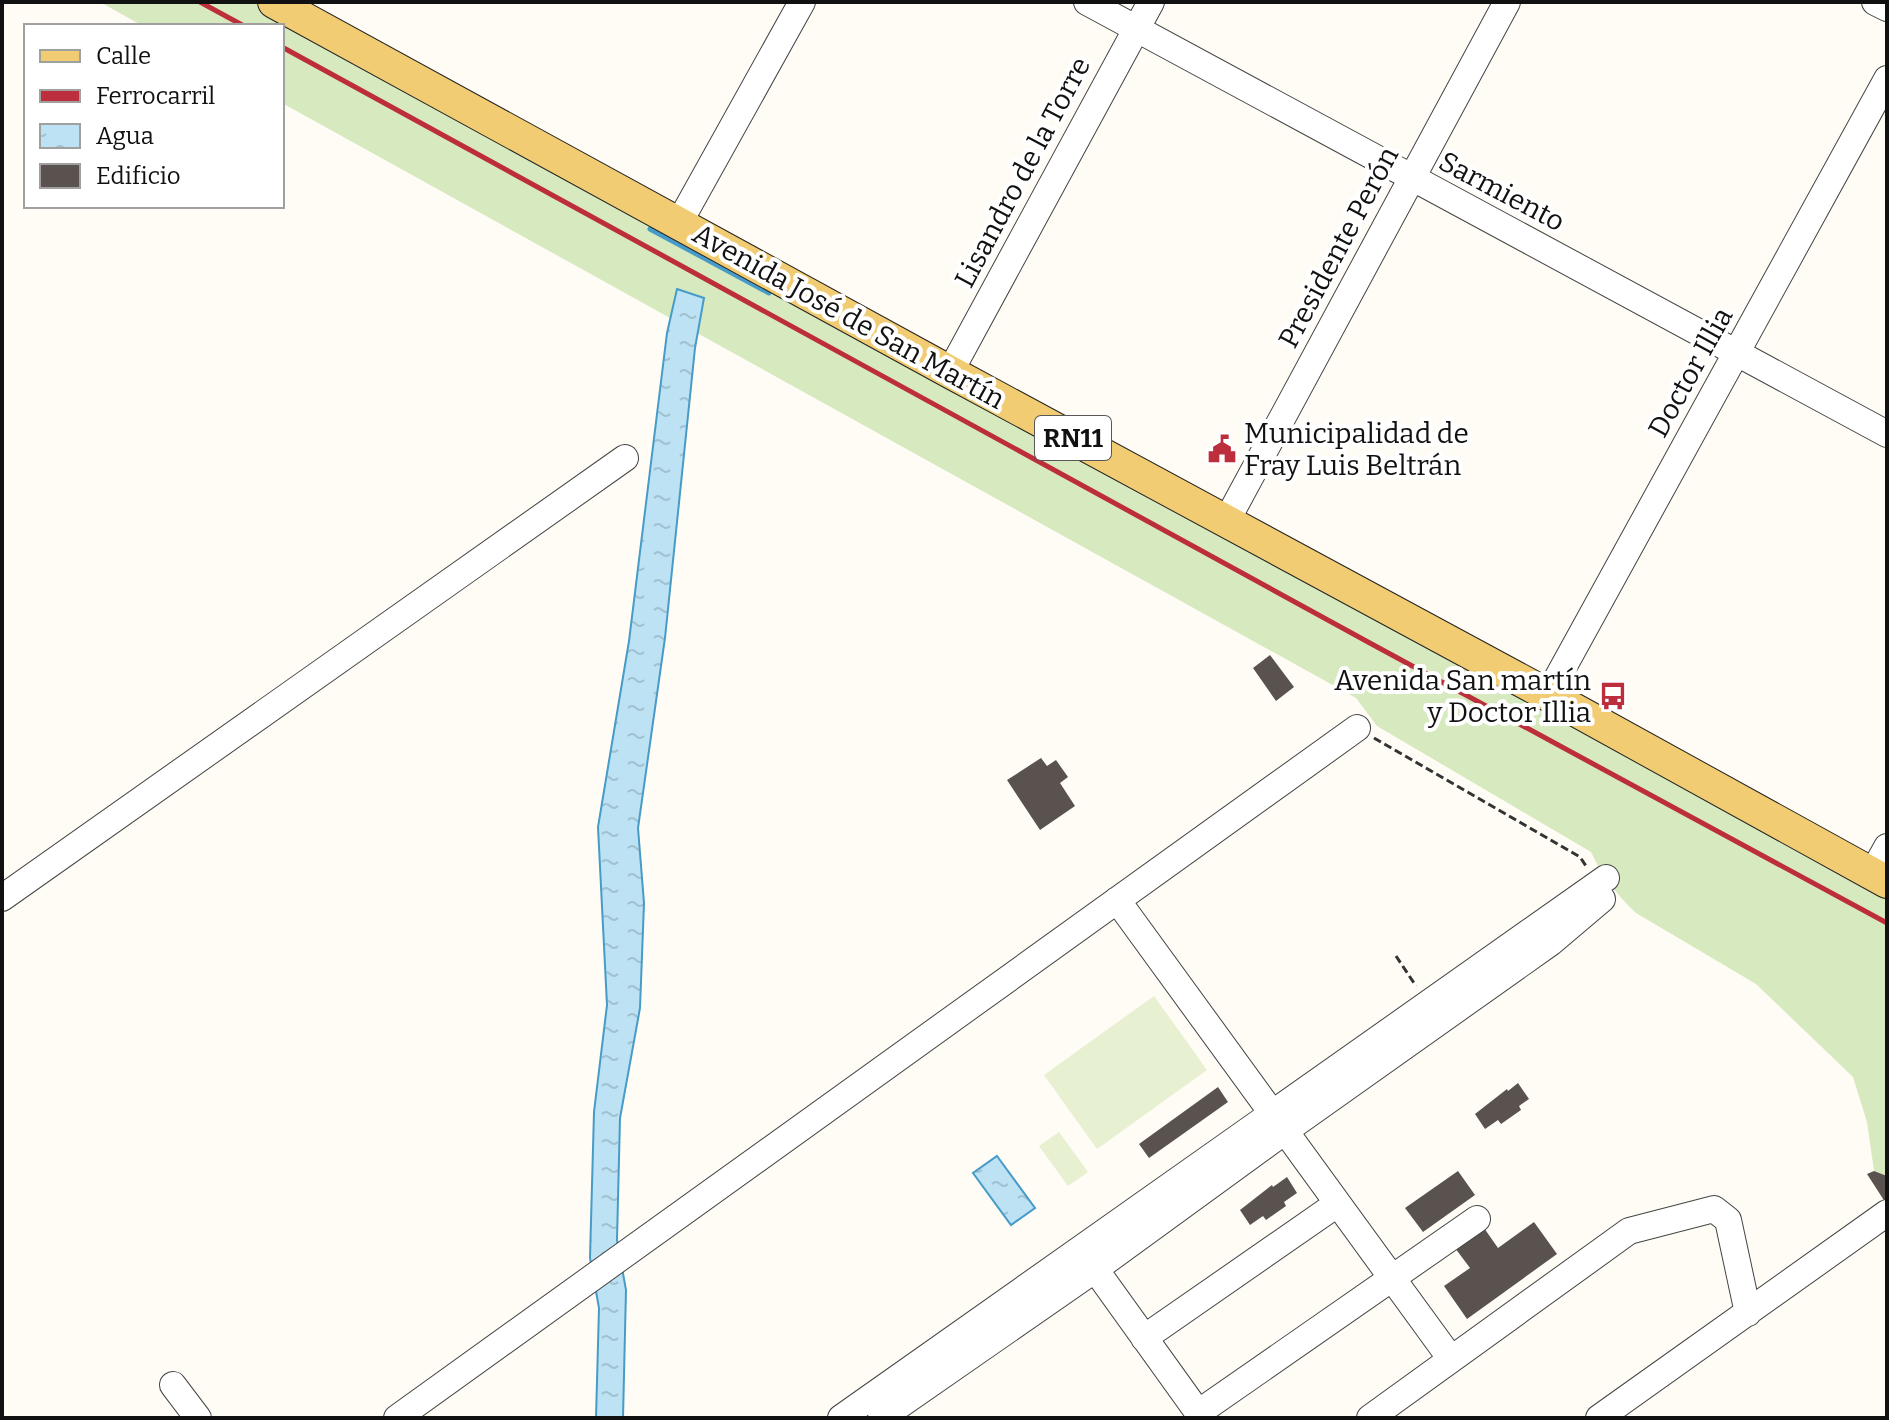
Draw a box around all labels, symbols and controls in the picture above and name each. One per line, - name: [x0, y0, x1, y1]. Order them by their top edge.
- legend: [24, 24, 284, 208]
- text: Calle: [96, 42, 151, 70]
- street label: Lisandro de la Torre: [948, 51, 1097, 293]
- text: Ferrocarril: [96, 82, 215, 110]
- text: Agua: [96, 122, 154, 150]
- street label: Presidente Perón: [1272, 141, 1405, 353]
- street label: Sarmiento: [1433, 145, 1570, 238]
- text: Edificio: [96, 162, 181, 190]
- street label: Avenida José de San Martín: [687, 217, 1011, 416]
- street label: Doctor Illia: [1641, 302, 1740, 443]
- road number: RN11: [1035, 416, 1111, 460]
- place label: Municipalidad de Fray Luis Beltrán: [1244, 417, 1469, 482]
- public building icon: Municipalidad de Fray Luis Beltrán: [1207, 434, 1237, 464]
- place label: Avenida San martín y Doctor Illia: [1334, 664, 1591, 729]
- bus stop icon: Avenida San martín y Doctor Illia: [1598, 681, 1628, 711]

